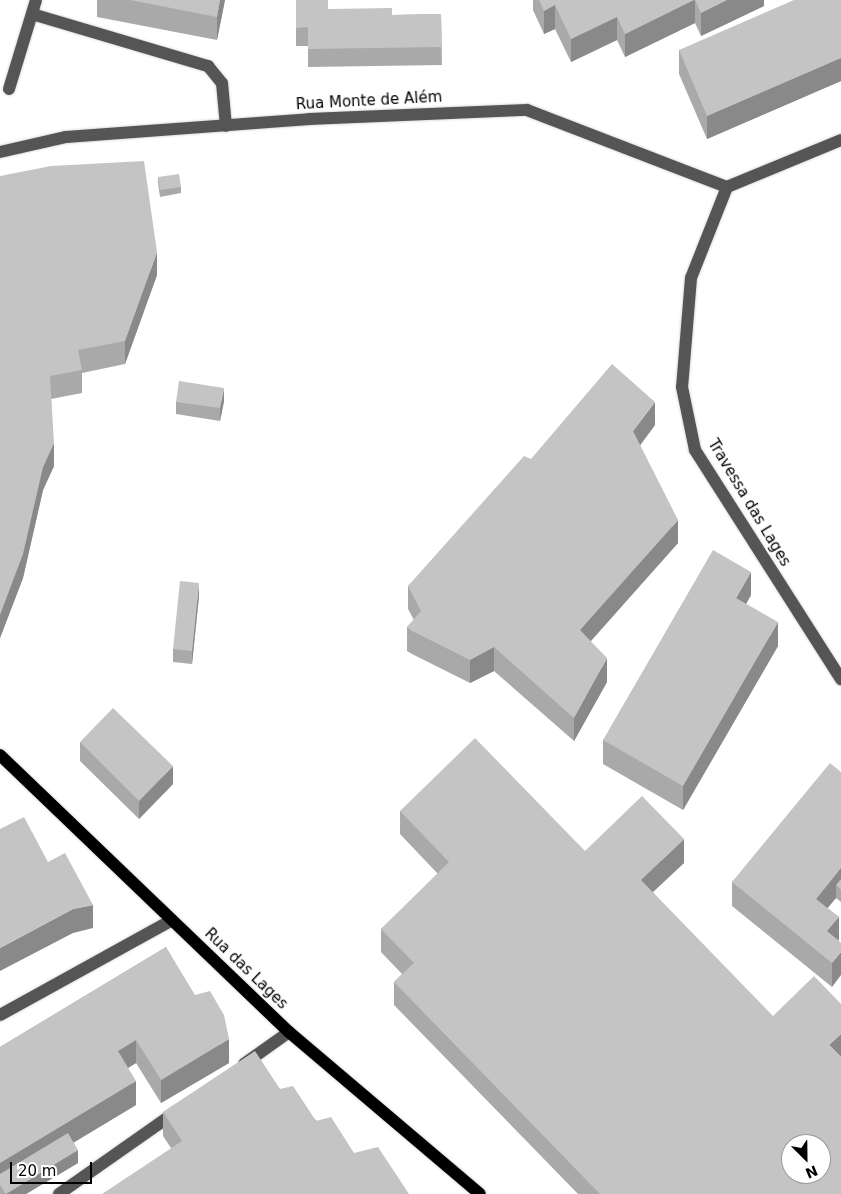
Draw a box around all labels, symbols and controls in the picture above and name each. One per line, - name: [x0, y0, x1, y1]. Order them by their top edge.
- street label: Rua Monte de Além: [295, 88, 443, 114]
- street label: Travessa das Lages: [704, 436, 794, 570]
- street label: Rua das Lages: [201, 925, 291, 1013]
- north arrow: [781, 1134, 831, 1184]
- scale bar: [12, 1152, 95, 1184]
- text: 20 m: [18, 1162, 56, 1180]
- text: N: [803, 1162, 820, 1182]

